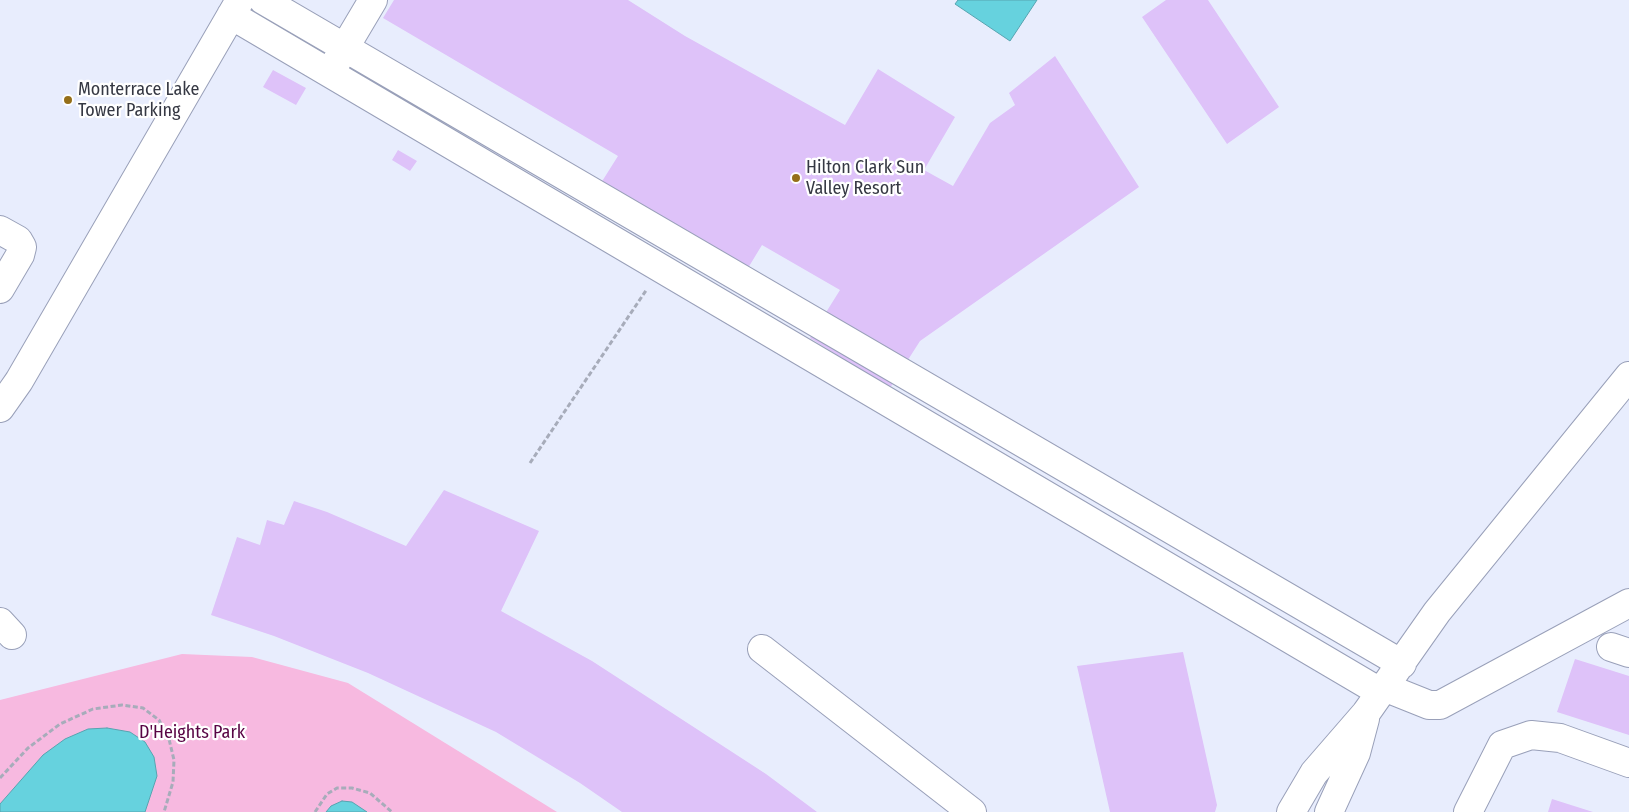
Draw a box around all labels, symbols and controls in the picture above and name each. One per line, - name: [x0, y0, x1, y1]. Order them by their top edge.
- place label: Monterrace Lake Tower Parking: [78, 79, 199, 122]
- marker: Monterrace Lake Tower Parking: [62, 94, 74, 106]
- place label: Hilton Clark Sun Valley Resort: [806, 157, 924, 200]
- marker: Hilton Clark Sun Valley Resort: [790, 172, 802, 184]
- park label: D'Heights Park: [139, 722, 245, 744]

